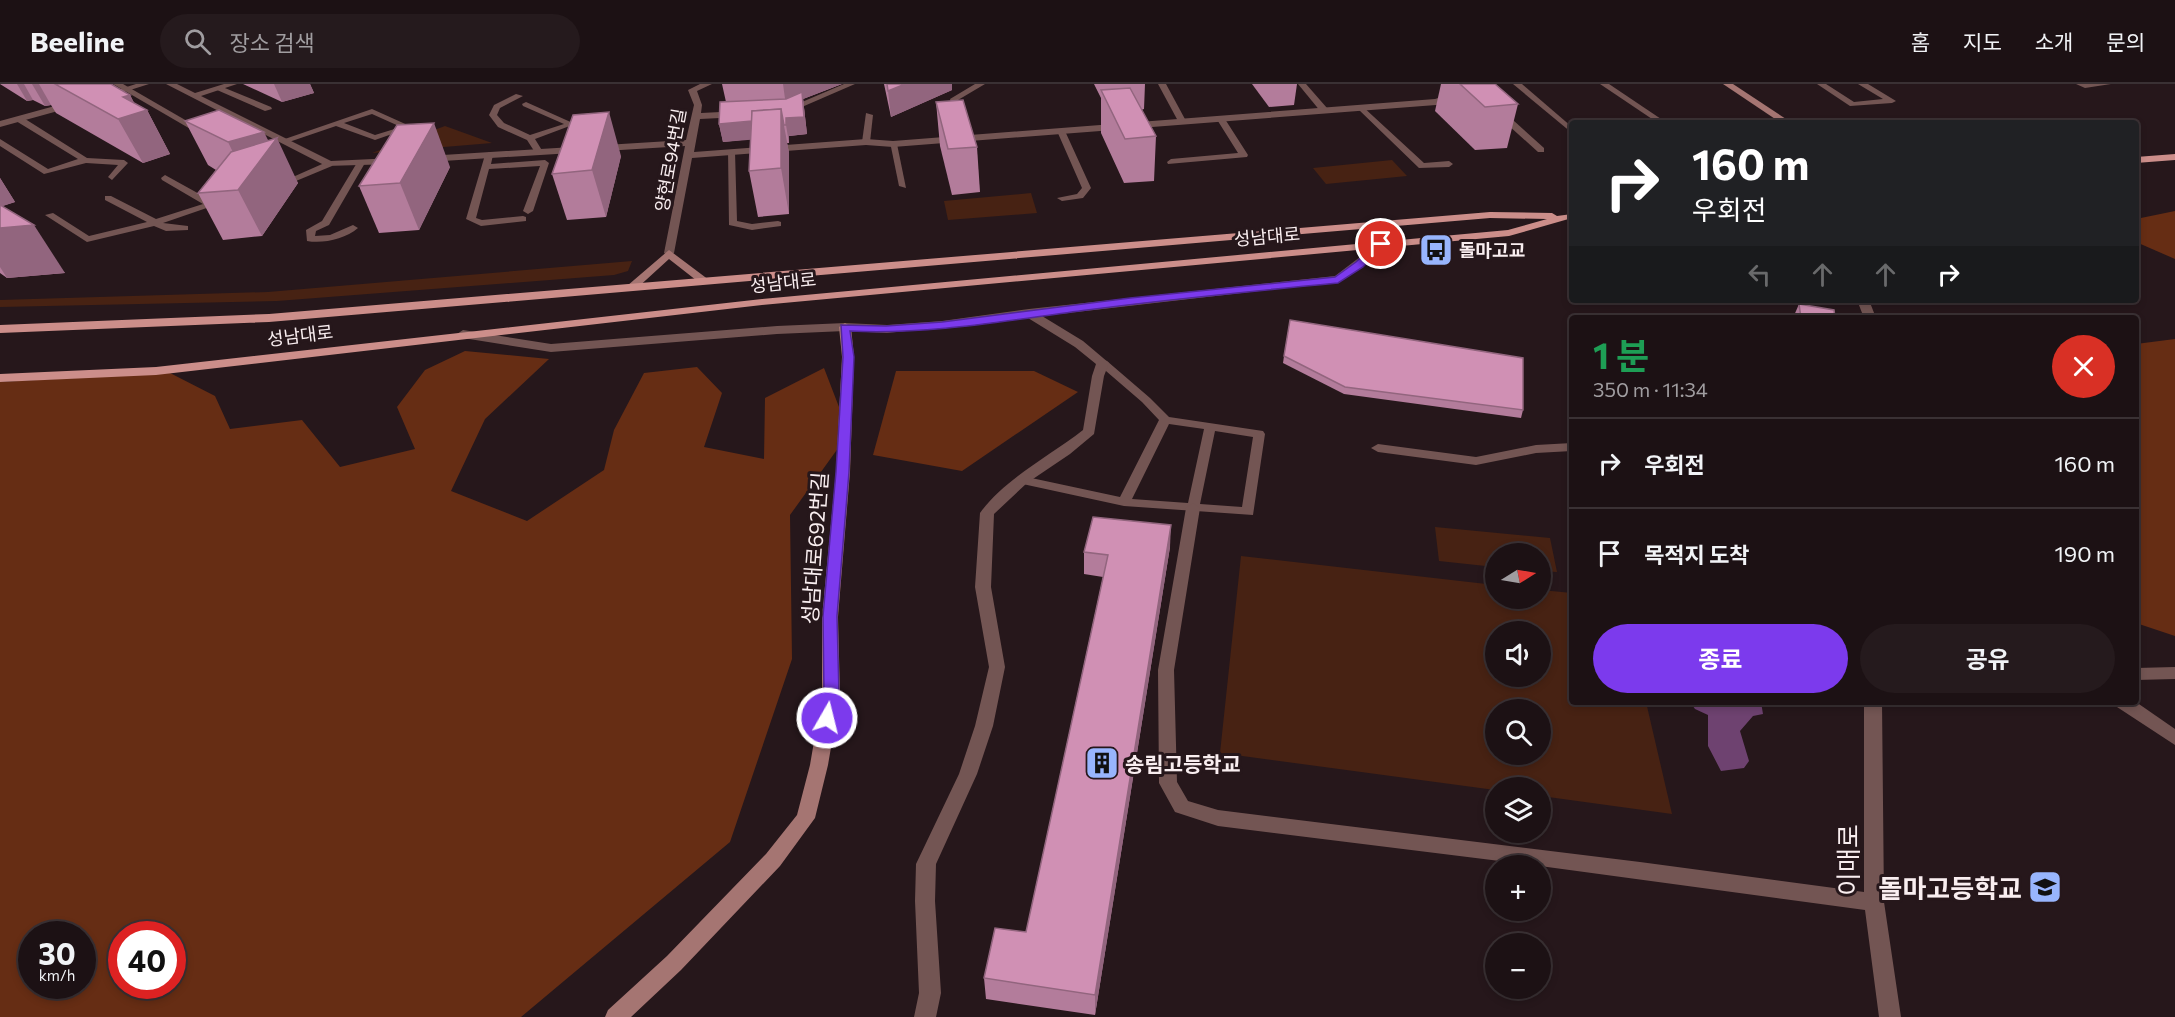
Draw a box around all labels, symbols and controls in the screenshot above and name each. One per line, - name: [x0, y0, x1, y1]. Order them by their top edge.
- search box: [160, 14, 580, 68]
- text: Beeline: [30, 24, 124, 58]
- icon: search: [181, 25, 214, 58]
- text: 장소 검색: [229, 29, 315, 56]
- text: 홈: [1911, 29, 1930, 54]
- text: 지도: [1963, 29, 2002, 54]
- text: 소개: [2035, 29, 2073, 54]
- text: 문의: [2106, 29, 2145, 54]
- street label: 양현로94번길: [650, 107, 690, 213]
- text: 160 m: [1692, 137, 1810, 189]
- icon: right: [1593, 144, 1671, 222]
- text: 우회전: [1692, 193, 1767, 226]
- pin: [1355, 218, 1406, 269]
- street label: 성남대로: [1233, 222, 1301, 250]
- icon: arrive: [1364, 227, 1397, 260]
- bus stop icon: 돌마고교: [1418, 232, 1454, 268]
- place label: 돌마고교: [1459, 239, 1525, 261]
- icon: left: [1743, 258, 1776, 291]
- icon: ahead: [1806, 258, 1839, 291]
- icon: ahead: [1869, 258, 1902, 291]
- icon: right: [1932, 258, 1965, 291]
- street label: 성남대로: [749, 268, 817, 296]
- street label: 성남대로: [266, 320, 334, 350]
- text: 1 분: [1593, 332, 1649, 376]
- button: close: [2052, 335, 2115, 398]
- text: 350 m · 11:34: [1593, 377, 1708, 401]
- icon: right: [1593, 447, 1626, 480]
- text: 160 m: [2054, 450, 2115, 477]
- text: 우회전: [1644, 451, 1705, 478]
- street label: 성남대로692번길: [796, 471, 832, 625]
- icon: arrive: [1593, 537, 1626, 570]
- text: 190 m: [2054, 540, 2115, 567]
- text: 목적지 도착: [1644, 541, 1749, 568]
- north arrow: [1485, 543, 1551, 609]
- map controls: [1485, 543, 1551, 999]
- button: sound: [1485, 621, 1551, 687]
- button: 종료: [1593, 624, 1848, 693]
- button: 공유: [1860, 624, 2115, 693]
- position arrow: [795, 686, 859, 750]
- button: search: [1485, 699, 1551, 765]
- building icon: 송림고등학교: [1084, 745, 1120, 781]
- place label: 송림고등학교: [1125, 751, 1241, 776]
- button: layers: [1485, 777, 1551, 843]
- street label: 이매로: [1832, 824, 1863, 896]
- button: +: [1485, 855, 1551, 921]
- school or university icon: 돌마고등학교: [2027, 869, 2063, 905]
- place label: 돌마고등학교: [1878, 872, 2022, 903]
- speed limit sign: 40: [108, 921, 186, 999]
- button: −: [1485, 933, 1551, 999]
- text: 30: [38, 934, 76, 971]
- text: km/h: [39, 966, 75, 984]

